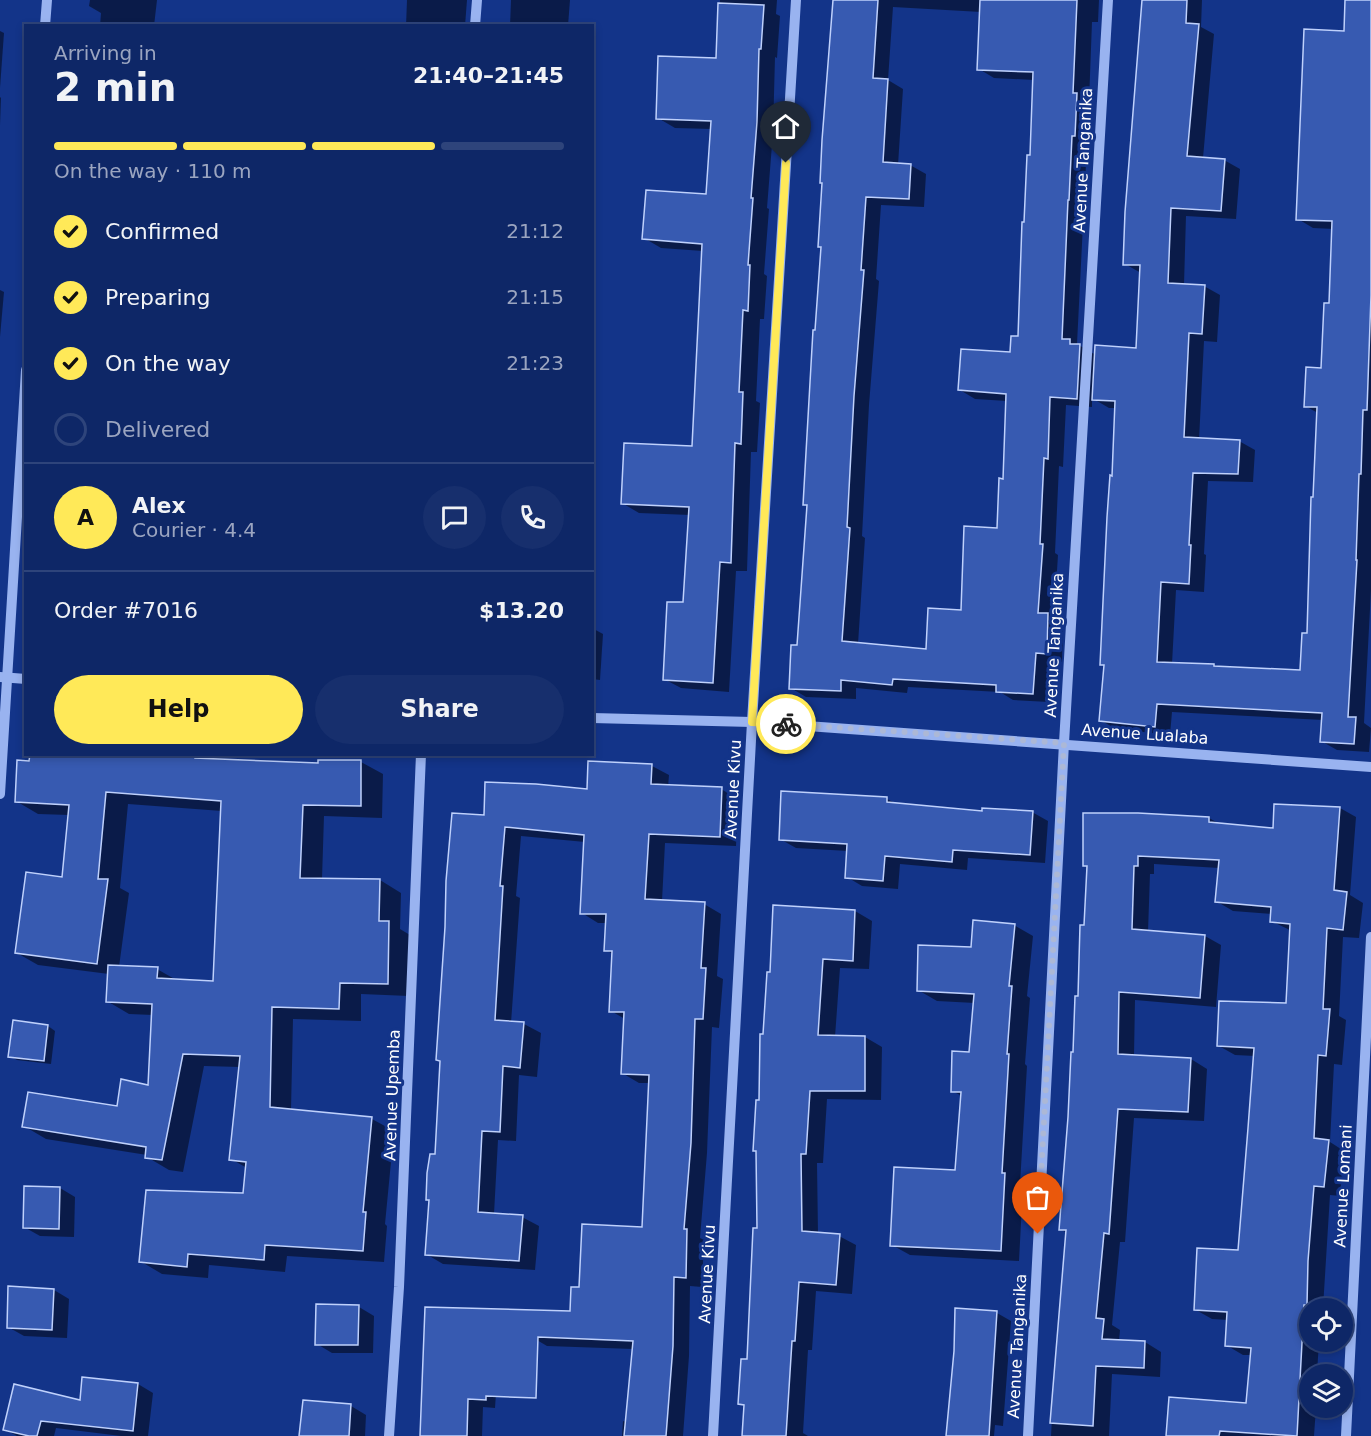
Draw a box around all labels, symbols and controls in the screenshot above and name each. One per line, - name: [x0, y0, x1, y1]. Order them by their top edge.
- text: Arriving in: [54, 41, 157, 65]
- text: 21:40–21:45: [413, 63, 564, 88]
- text: 2 min: [54, 65, 176, 110]
- street label: Avenue Tanganika: [1070, 87, 1096, 233]
- pin: [760, 101, 811, 163]
- icon: home: [769, 110, 802, 143]
- text: On the way · 110 m: [54, 159, 252, 183]
- icon: check: [54, 215, 87, 248]
- text: Confirmed: [105, 219, 219, 244]
- text: 21:12: [506, 219, 564, 243]
- icon: check: [54, 281, 87, 314]
- text: Preparing: [105, 285, 211, 310]
- text: 21:15: [506, 285, 564, 309]
- icon: check: [54, 347, 87, 380]
- text: On the way: [105, 351, 231, 376]
- text: 21:23: [506, 351, 564, 375]
- text: Delivered: [105, 417, 210, 442]
- button: chat: [423, 486, 486, 549]
- button: phone: [501, 486, 564, 549]
- text: Alex: [132, 493, 186, 518]
- text: A: [77, 505, 94, 530]
- text: Courier · 4.4: [132, 518, 256, 542]
- street label: Avenue Tanganika: [1041, 572, 1067, 718]
- text: Order #7016: [54, 598, 198, 623]
- text: $13.20: [479, 598, 564, 623]
- button: Help: [54, 675, 303, 744]
- button: Share: [315, 675, 564, 744]
- courier: [756, 694, 816, 754]
- icon: bike: [770, 708, 803, 741]
- street label: Avenue Lualaba: [1081, 720, 1209, 748]
- street label: Avenue Kivu: [721, 739, 745, 839]
- street label: Avenue Upemba: [380, 1029, 404, 1161]
- street label: Avenue Lomani: [1330, 1124, 1356, 1248]
- pin: [1012, 1172, 1063, 1234]
- icon: bag: [1021, 1181, 1054, 1214]
- street label: Avenue Kivu: [695, 1224, 719, 1324]
- street label: Avenue Tanganika: [1004, 1273, 1030, 1419]
- map controls: [1299, 1298, 1353, 1418]
- button: locate: [1299, 1298, 1353, 1352]
- button: layers: [1299, 1364, 1353, 1418]

